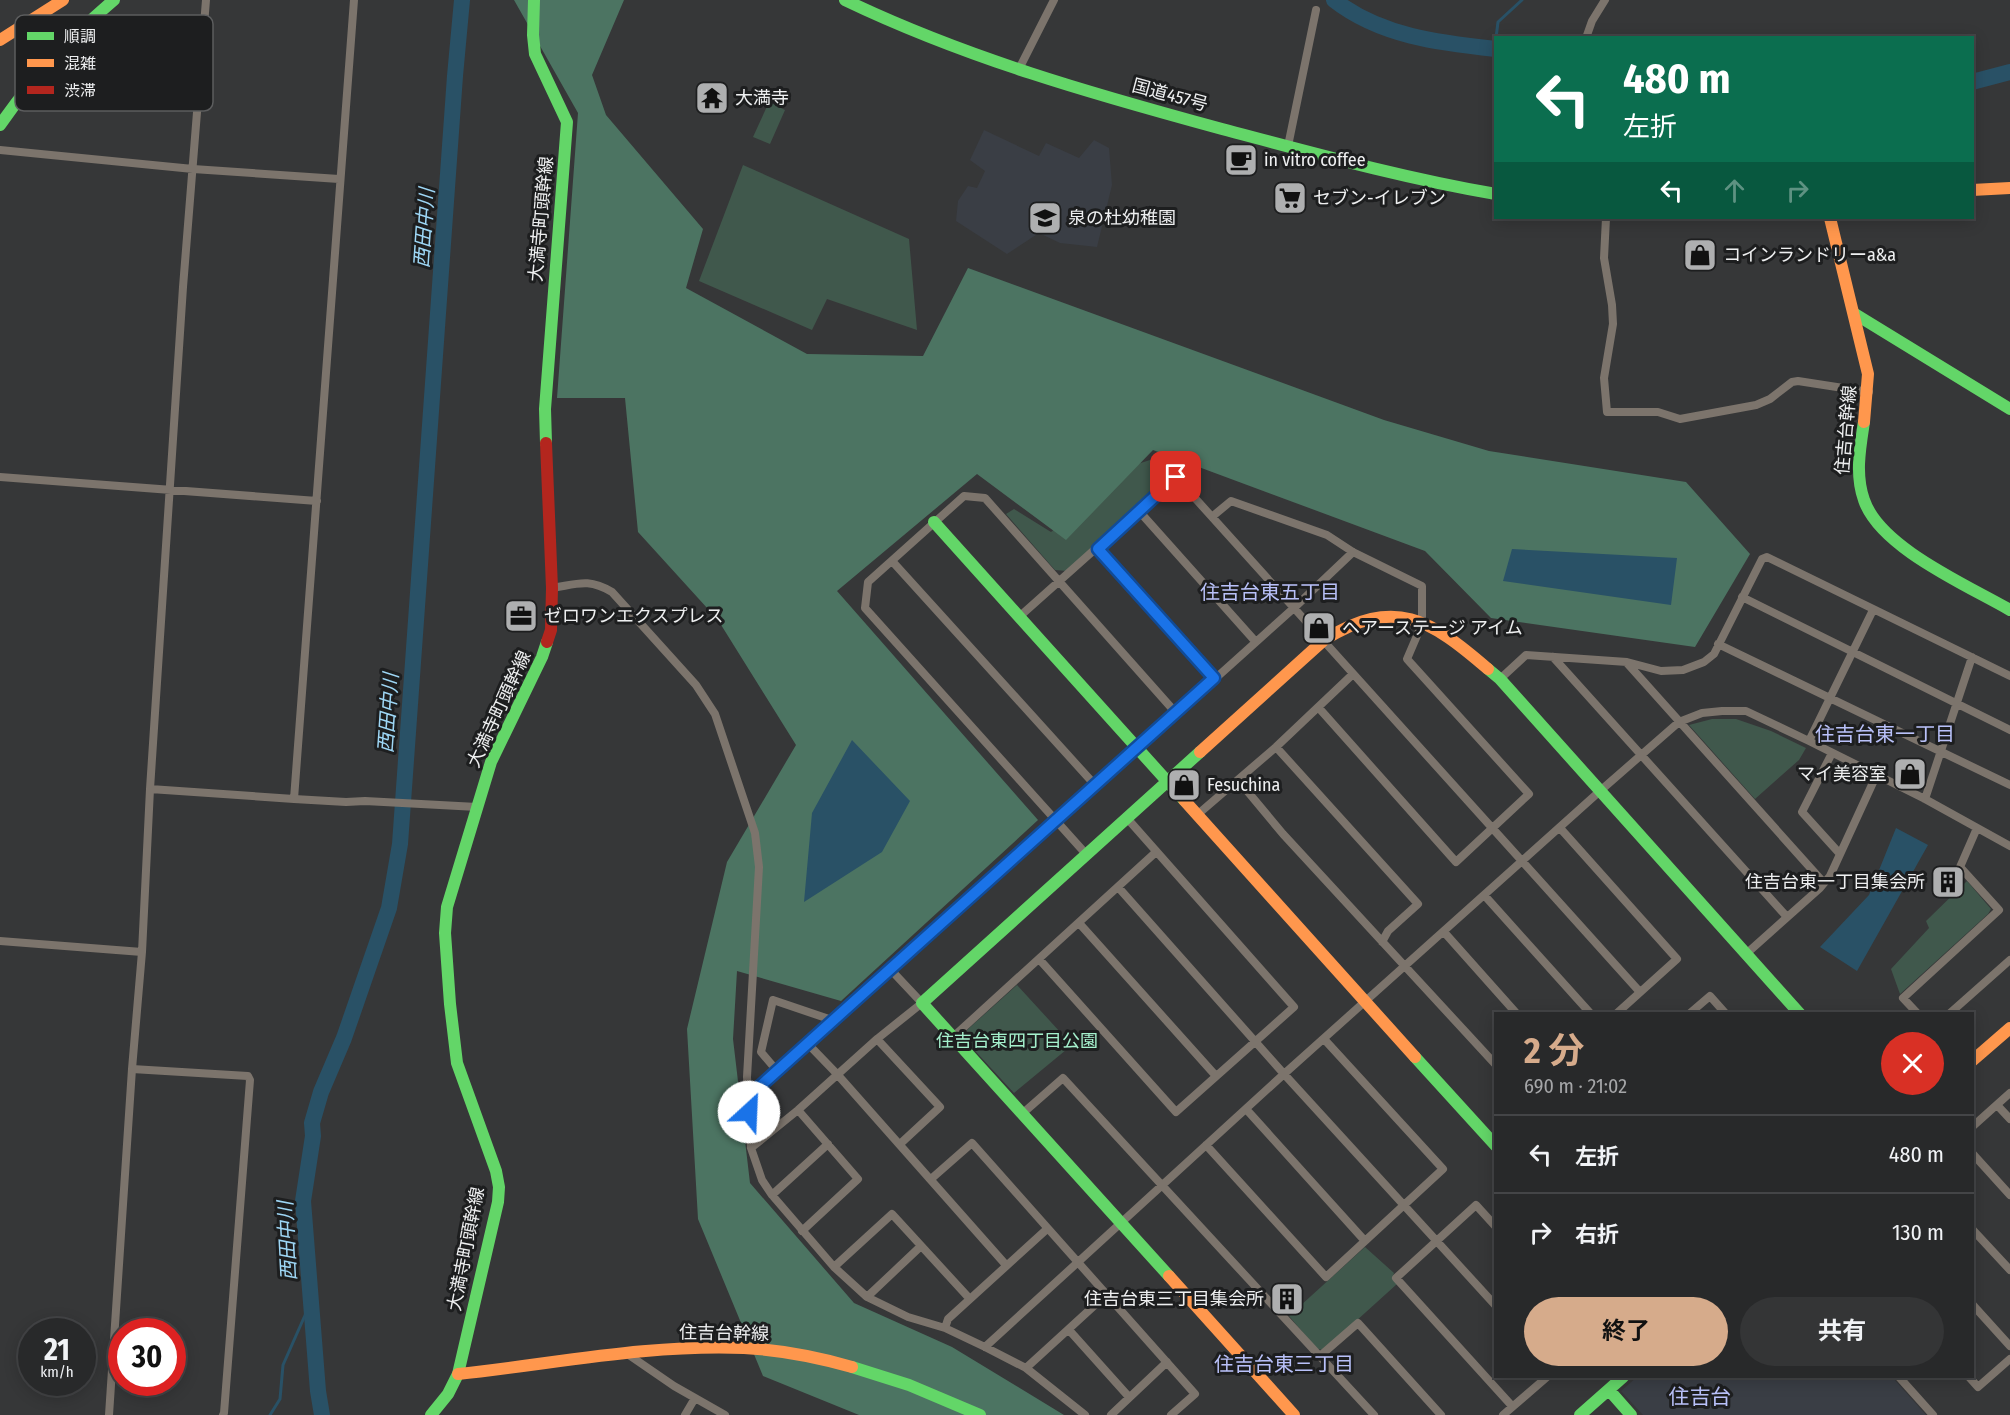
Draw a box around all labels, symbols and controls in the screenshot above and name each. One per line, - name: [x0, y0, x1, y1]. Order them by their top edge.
- legend: [15, 15, 213, 111]
- text: 順調: [64, 27, 96, 46]
- text: 混雑: [64, 54, 96, 73]
- text: 480 m: [1623, 54, 1730, 104]
- icon: left: [1524, 60, 1602, 138]
- street label: 国道457号: [1130, 74, 1210, 116]
- temple icon: 大満寺: [694, 80, 730, 116]
- text: 渋滞: [64, 81, 96, 100]
- place label: 大満寺: [735, 87, 789, 109]
- text: 左折: [1623, 111, 1677, 143]
- cafe icon: in vitro coffee: [1223, 142, 1259, 178]
- place label: in vitro coffee: [1264, 149, 1366, 171]
- street label: 大満寺町頭幹線: [525, 155, 557, 283]
- icon: left: [1655, 174, 1688, 207]
- icon: ahead: [1718, 174, 1751, 207]
- icon: right: [1781, 174, 1814, 207]
- supermarket icon: セブン-イレブン: [1272, 180, 1308, 216]
- water label: 西田中川: [409, 185, 439, 269]
- place label: セブン-イレブン: [1313, 187, 1446, 209]
- school or university icon: 泉の杜幼稚園: [1027, 200, 1063, 236]
- place label: 泉の杜幼稚園: [1068, 207, 1176, 229]
- shop icon: コインランドリーa&a: [1682, 237, 1718, 273]
- place label: コインランドリーa&a: [1723, 244, 1896, 266]
- street label: 住吉台幹線: [1831, 384, 1861, 476]
- pin: [1150, 451, 1201, 502]
- icon: arrive: [1159, 460, 1192, 493]
- district label: 住吉台東五丁目: [1200, 580, 1340, 604]
- office icon: ゼロワンエクスプレス: [503, 598, 539, 634]
- place label: ゼロワンエクスプレス: [544, 605, 723, 627]
- shop icon: ヘアーステージ アイム: [1301, 610, 1337, 646]
- place label: ヘアーステージ アイム: [1342, 617, 1523, 639]
- street label: 大満寺町頭幹線: [462, 647, 536, 771]
- water label: 西田中川: [373, 670, 403, 754]
- district label: 住吉台東一丁目: [1815, 722, 1955, 746]
- shop icon: マイ美容室: [1892, 756, 1928, 792]
- place label: マイ美容室: [1797, 763, 1887, 785]
- shop icon: Fesuchina: [1166, 767, 1202, 803]
- place label: Fesuchina: [1207, 774, 1280, 796]
- building icon: 住吉台東一丁目集会所: [1930, 864, 1966, 900]
- place label: 住吉台東一丁目集会所: [1745, 871, 1925, 893]
- text: 2 分: [1524, 1029, 1584, 1073]
- park label: 住吉台東四丁目公園: [936, 1030, 1098, 1052]
- button: close: [1881, 1032, 1944, 1095]
- text: 690 m · 21:02: [1524, 1074, 1627, 1098]
- position arrow: [717, 1080, 781, 1144]
- icon: left: [1524, 1138, 1557, 1171]
- text: 480 m: [1889, 1141, 1944, 1168]
- text: 左折: [1575, 1143, 1619, 1170]
- street label: 大満寺町頭幹線: [443, 1185, 489, 1313]
- water label: 西田中川: [273, 1198, 301, 1282]
- icon: right: [1524, 1216, 1557, 1249]
- text: 130 m: [1892, 1219, 1944, 1246]
- text: 右折: [1575, 1221, 1619, 1248]
- building icon: 住吉台東三丁目集会所: [1269, 1281, 1305, 1317]
- place label: 住吉台東三丁目集会所: [1084, 1288, 1264, 1310]
- button: 終了: [1524, 1297, 1728, 1366]
- button: 共有: [1740, 1297, 1944, 1366]
- speed limit sign: 30: [108, 1318, 186, 1396]
- street label: 住吉台幹線: [679, 1321, 769, 1345]
- text: 21: [44, 1332, 70, 1368]
- district label: 住吉台東三丁目: [1214, 1352, 1354, 1376]
- text: km/h: [40, 1363, 74, 1381]
- district label: 住吉台: [1669, 1384, 1732, 1410]

